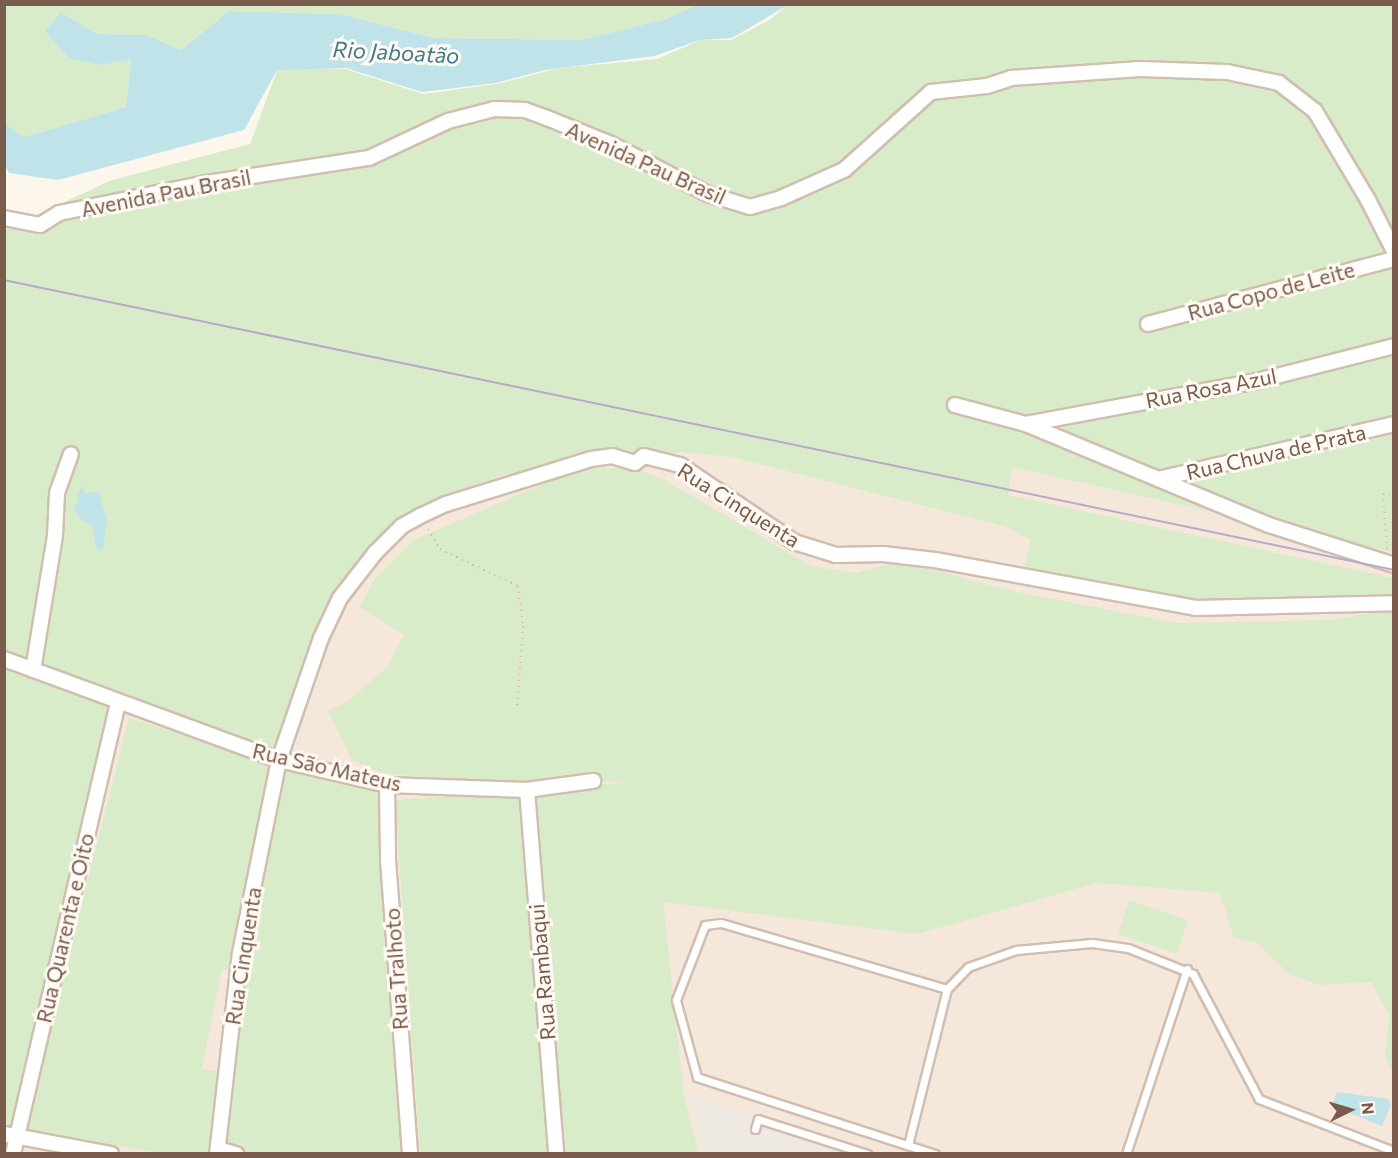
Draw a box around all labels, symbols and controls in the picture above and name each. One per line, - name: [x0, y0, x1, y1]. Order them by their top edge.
- water label: Rio Jaboatão: [332, 35, 460, 69]
- street label: Avenida Pau Brasil: [562, 116, 730, 210]
- street label: Avenida Pau Brasil: [79, 164, 253, 222]
- street label: Rua Copo de Leite: [1185, 257, 1357, 325]
- street label: Rua Rosa Azul: [1143, 363, 1279, 413]
- street label: Rua Chuva de Prata: [1184, 419, 1368, 485]
- street label: Rua Cinquenta: [673, 457, 805, 553]
- street label: Rua São Mateus: [250, 738, 404, 796]
- street label: Rua Quarenta e Oito: [31, 831, 99, 1025]
- street label: Rua Cinquenta: [220, 885, 266, 1027]
- street label: Rua Rambaqui: [523, 903, 561, 1041]
- street label: Rua Tralhoto: [379, 907, 413, 1031]
- north arrow: [1320, 1080, 1380, 1140]
- text: N: [1358, 1102, 1378, 1115]

